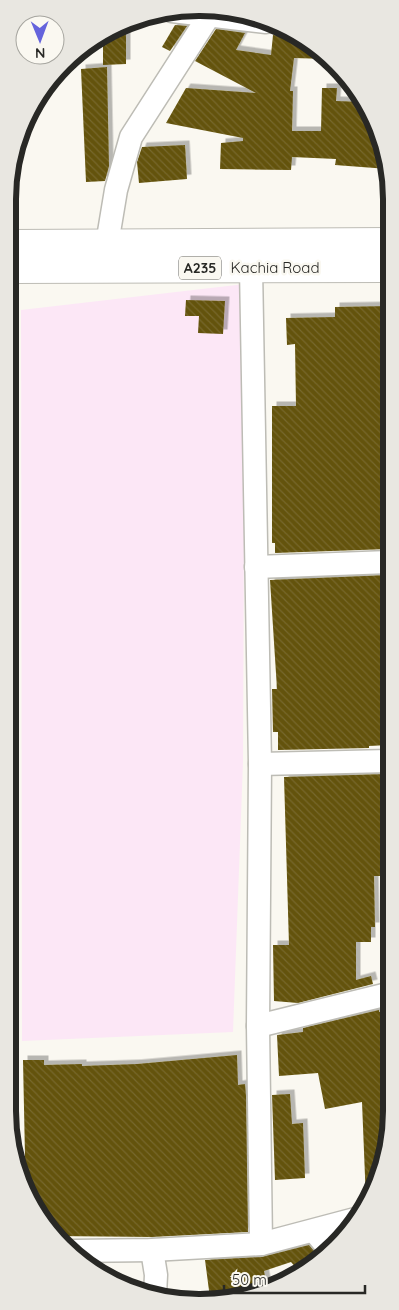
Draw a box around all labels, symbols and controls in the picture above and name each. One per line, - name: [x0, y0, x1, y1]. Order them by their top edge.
- north arrow: [15, 15, 65, 65]
- text: N: [35, 44, 46, 62]
- road number: A235: [179, 256, 221, 280]
- street label: Kachia Road: [230, 258, 320, 277]
- scale bar: [224, 1262, 365, 1294]
- text: 50 m: [232, 1270, 267, 1289]

